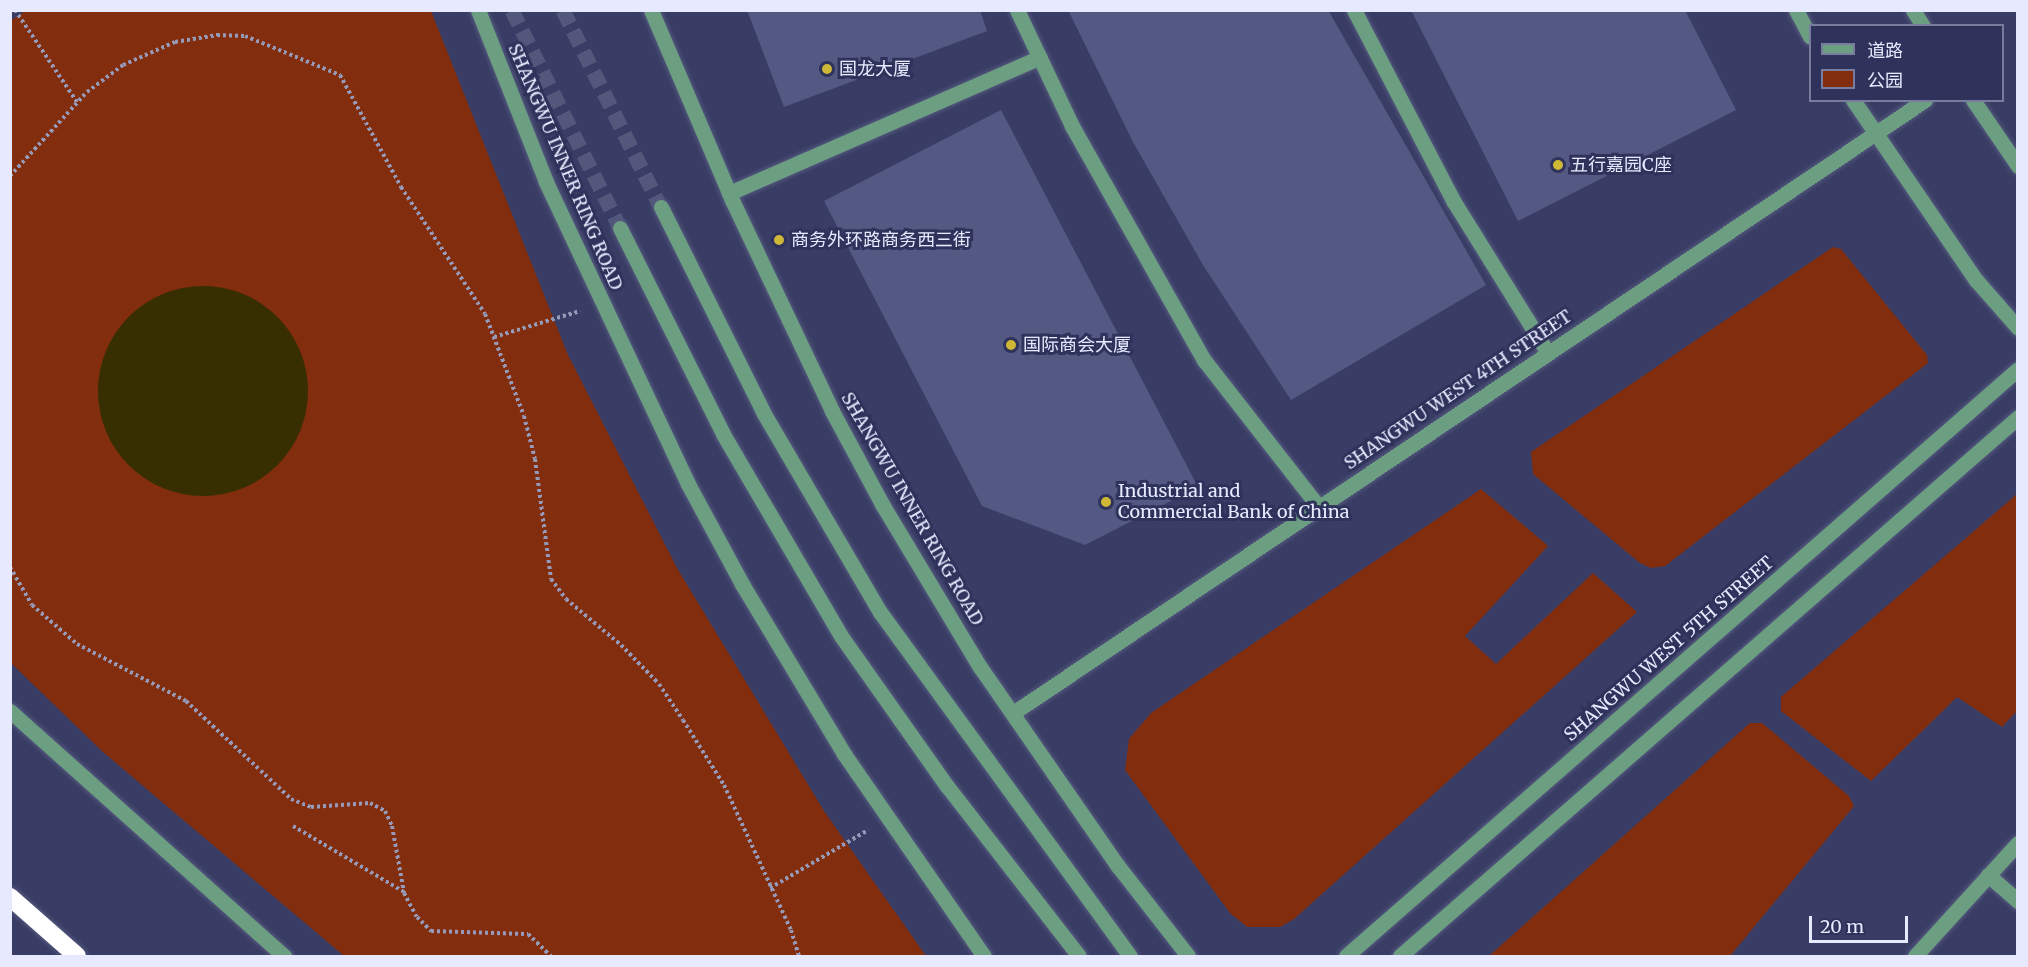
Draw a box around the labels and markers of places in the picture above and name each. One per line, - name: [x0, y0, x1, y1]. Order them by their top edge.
- place label: 国龙大厦: [839, 58, 911, 80]
- marker: 国龙大厦: [820, 62, 834, 76]
- place label: 五行嘉园C座: [1570, 154, 1672, 176]
- marker: 五行嘉园C座: [1551, 158, 1565, 172]
- place label: 商务外环路商务西三街: [791, 229, 971, 251]
- marker: 商务外环路商务西三街: [772, 233, 786, 247]
- place label: 国际商会大厦: [1023, 334, 1131, 356]
- marker: 国际商会大厦: [1004, 338, 1018, 352]
- place label: Industrial and Commercial Bank of China: [1118, 481, 1349, 524]
- marker: Industrial and Commercial Bank of China: [1099, 495, 1113, 509]

